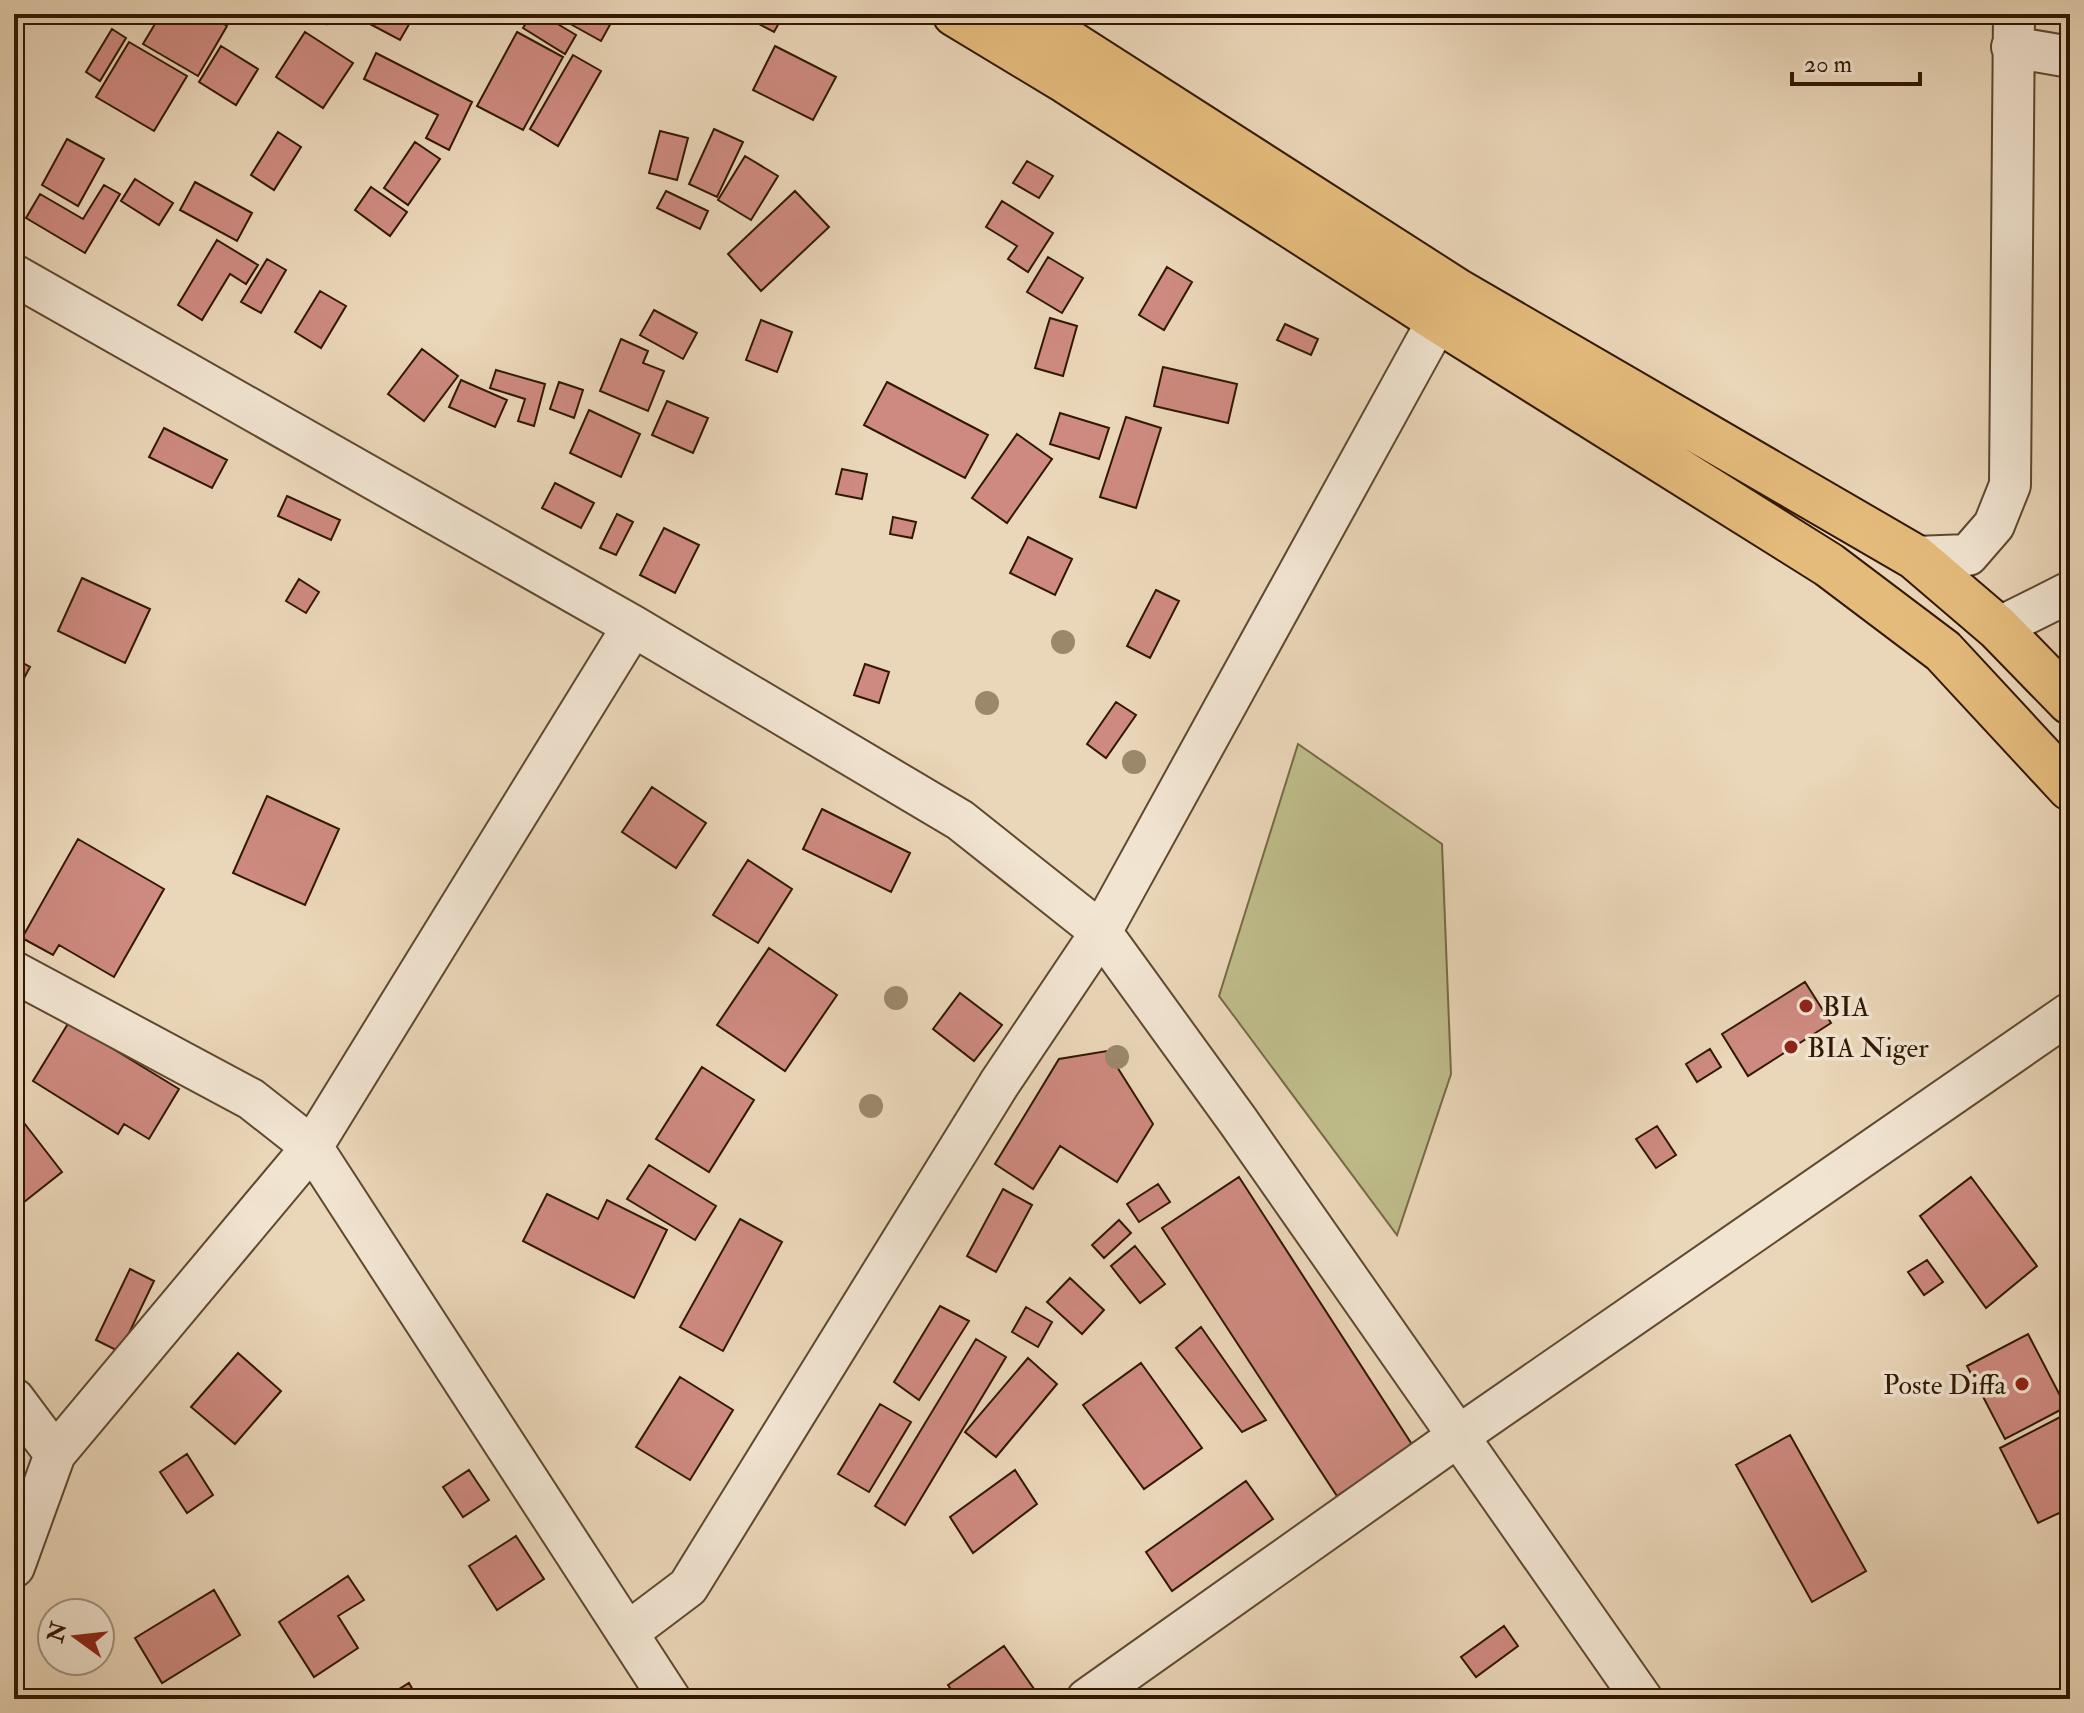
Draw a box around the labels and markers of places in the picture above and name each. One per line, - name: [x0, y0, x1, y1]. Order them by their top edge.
- place label: BIA: [1822, 990, 1870, 1025]
- marker: BIA: [1797, 997, 1815, 1015]
- place label: BIA Niger: [1807, 1031, 1929, 1066]
- marker: BIA Niger: [1782, 1038, 1800, 1056]
- place label: Poste Diffa: [1883, 1368, 2006, 1403]
- marker: Poste Diffa: [2013, 1375, 2031, 1393]

